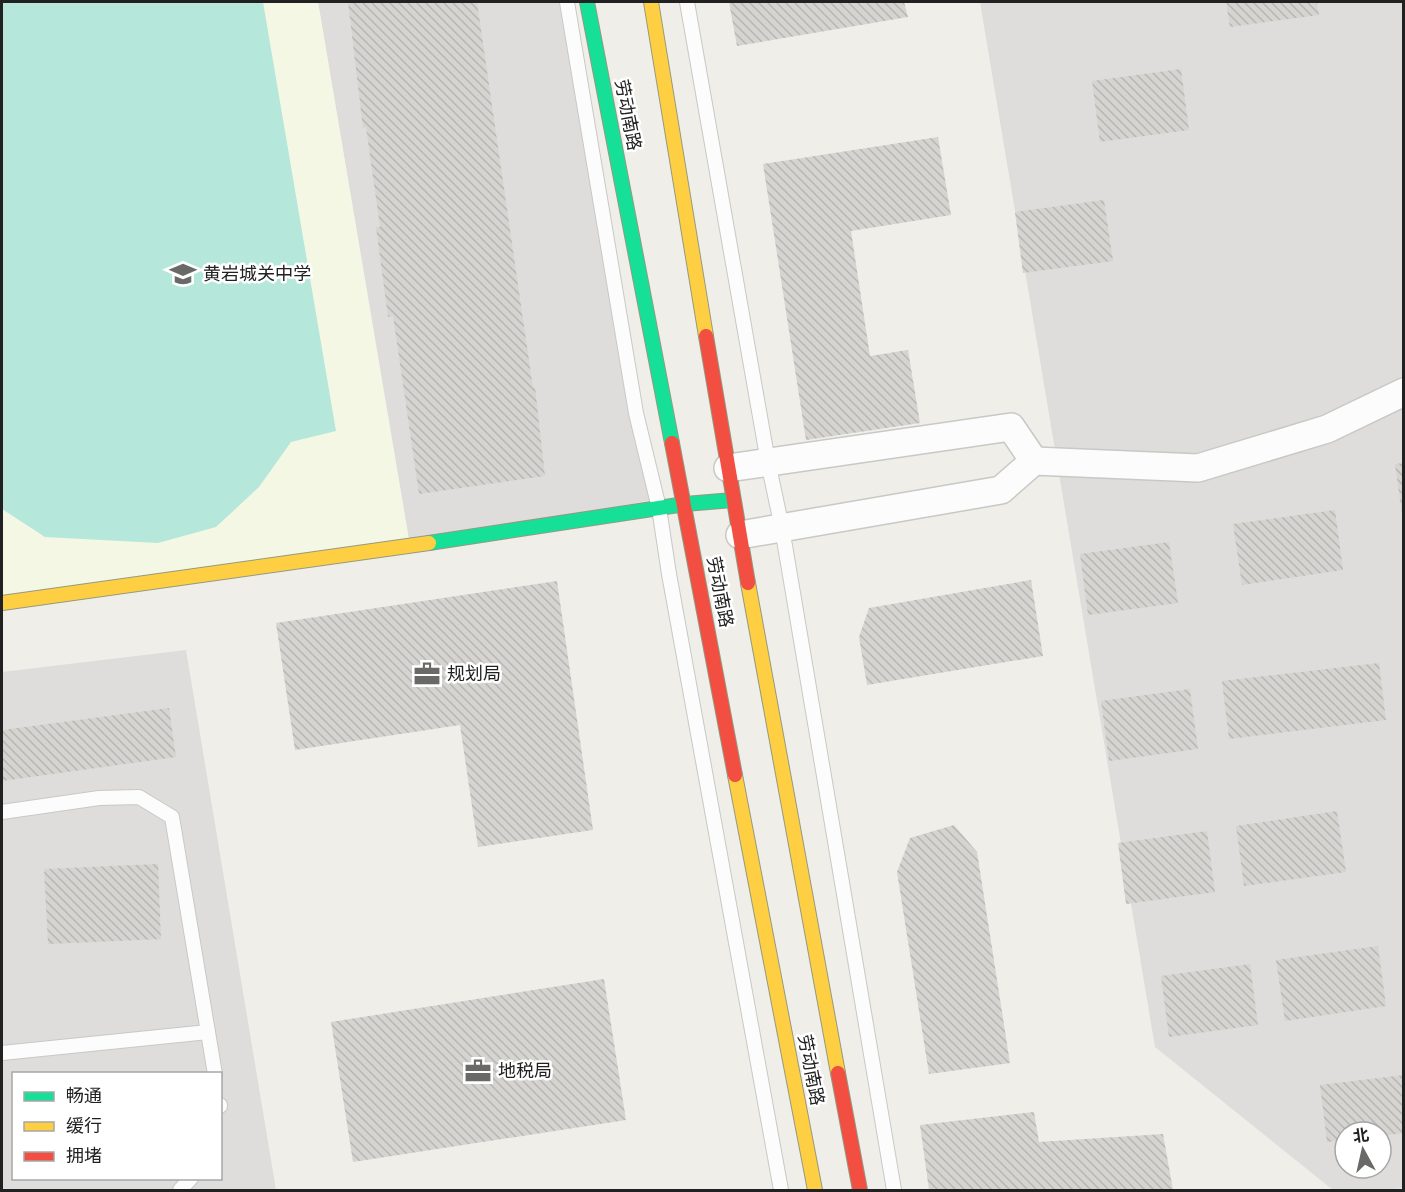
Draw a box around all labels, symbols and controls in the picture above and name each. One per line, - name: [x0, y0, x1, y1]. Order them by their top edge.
- street label: 劳动南路: [609, 77, 647, 153]
- school or university icon: 黄岩城关中学: [168, 259, 198, 289]
- place label: 黄岩城关中学: [203, 262, 311, 286]
- street label: 劳动南路: [701, 554, 739, 630]
- office icon: 规划局: [412, 659, 442, 689]
- place label: 规划局: [447, 662, 501, 686]
- street label: 劳动南路: [792, 1032, 830, 1108]
- office icon: 地税局: [463, 1056, 493, 1086]
- place label: 地税局: [498, 1059, 552, 1083]
- legend: [12, 1072, 222, 1180]
- text: 畅通: [66, 1084, 102, 1108]
- text: 缓行: [66, 1114, 102, 1138]
- north arrow: [1333, 1120, 1393, 1180]
- text: 北: [1352, 1124, 1370, 1147]
- text: 拥堵: [66, 1144, 102, 1168]

